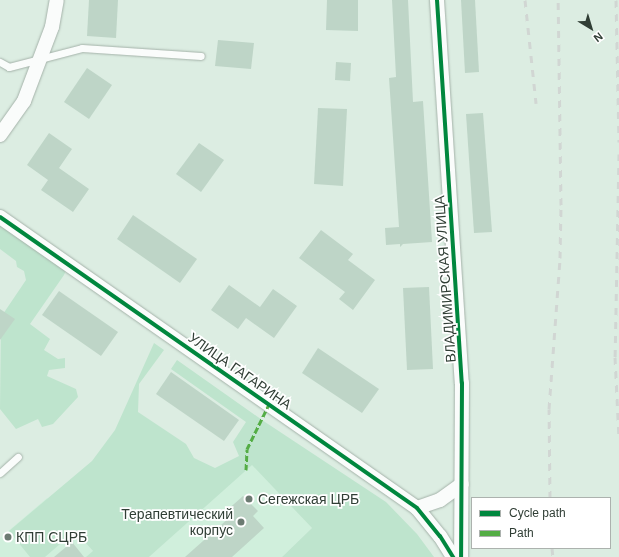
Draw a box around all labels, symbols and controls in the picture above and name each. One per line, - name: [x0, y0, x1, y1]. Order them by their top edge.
- north arrow: [571, 8, 611, 48]
- text: N: [592, 30, 605, 45]
- street label: ВЛАДИМИРСКАЯ УЛИЦА: [431, 195, 459, 363]
- street label: УЛИЦА ГАГАРИНА: [185, 329, 295, 413]
- place label: Сегежская ЦРБ: [258, 491, 359, 507]
- marker: Сегежская ЦРБ: [243, 493, 255, 505]
- legend: [471, 497, 611, 549]
- place label: Терапевтический корпус: [121, 506, 233, 538]
- text: Cycle path: [509, 506, 566, 520]
- marker: Терапевтический корпус: [236, 517, 246, 527]
- text: Path: [509, 526, 534, 540]
- place label: КПП СЦРБ: [16, 529, 87, 545]
- marker: КПП СЦРБ: [3, 532, 13, 542]

